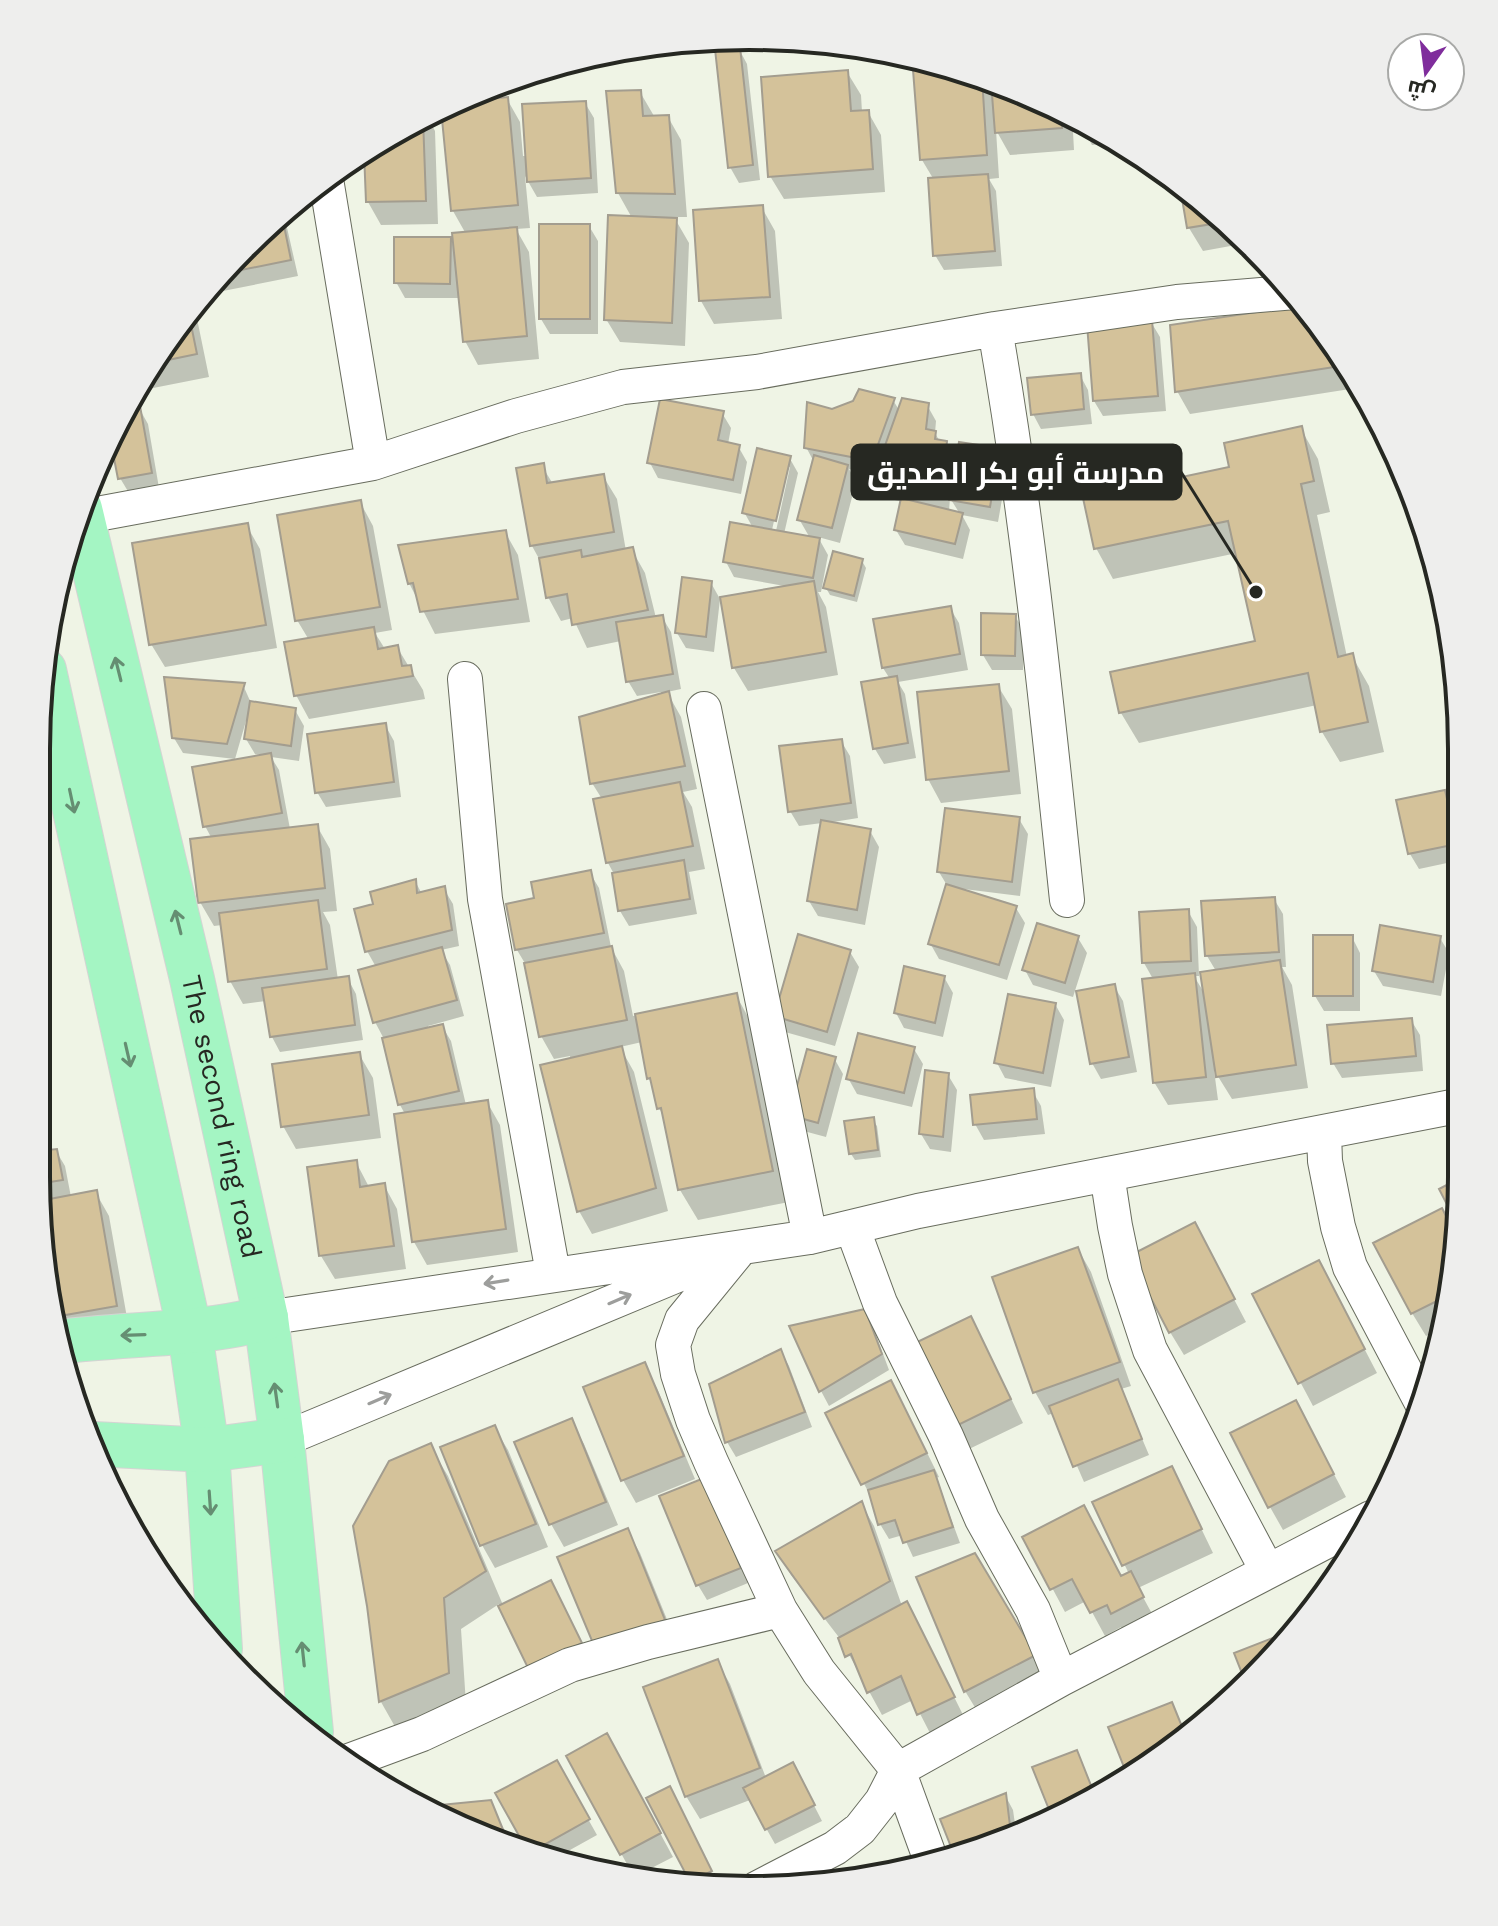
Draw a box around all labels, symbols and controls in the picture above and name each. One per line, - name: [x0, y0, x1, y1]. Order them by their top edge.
- north arrow: [1386, 32, 1466, 112]
- text: ش: [1405, 74, 1438, 106]
- callout: مدرسة أبو بكر الصديق: [852, 445, 1181, 499]
- text: مدرسة أبو بكر الصديق: [867, 453, 1165, 491]
- one-way arrow: [109, 656, 124, 682]
- one-way arrow: [65, 788, 80, 814]
- one-way arrow: [170, 909, 185, 935]
- street label: The second ring road: [175, 972, 269, 1261]
- one-way arrow: [121, 1042, 136, 1068]
- one-way arrow: [484, 1275, 509, 1290]
- one-way arrow: [607, 1291, 632, 1306]
- one-way arrow: [120, 1327, 147, 1342]
- one-way arrow: [269, 1383, 284, 1409]
- one-way arrow: [367, 1391, 392, 1405]
- one-way arrow: [203, 1489, 218, 1516]
- one-way arrow: [295, 1641, 310, 1668]

